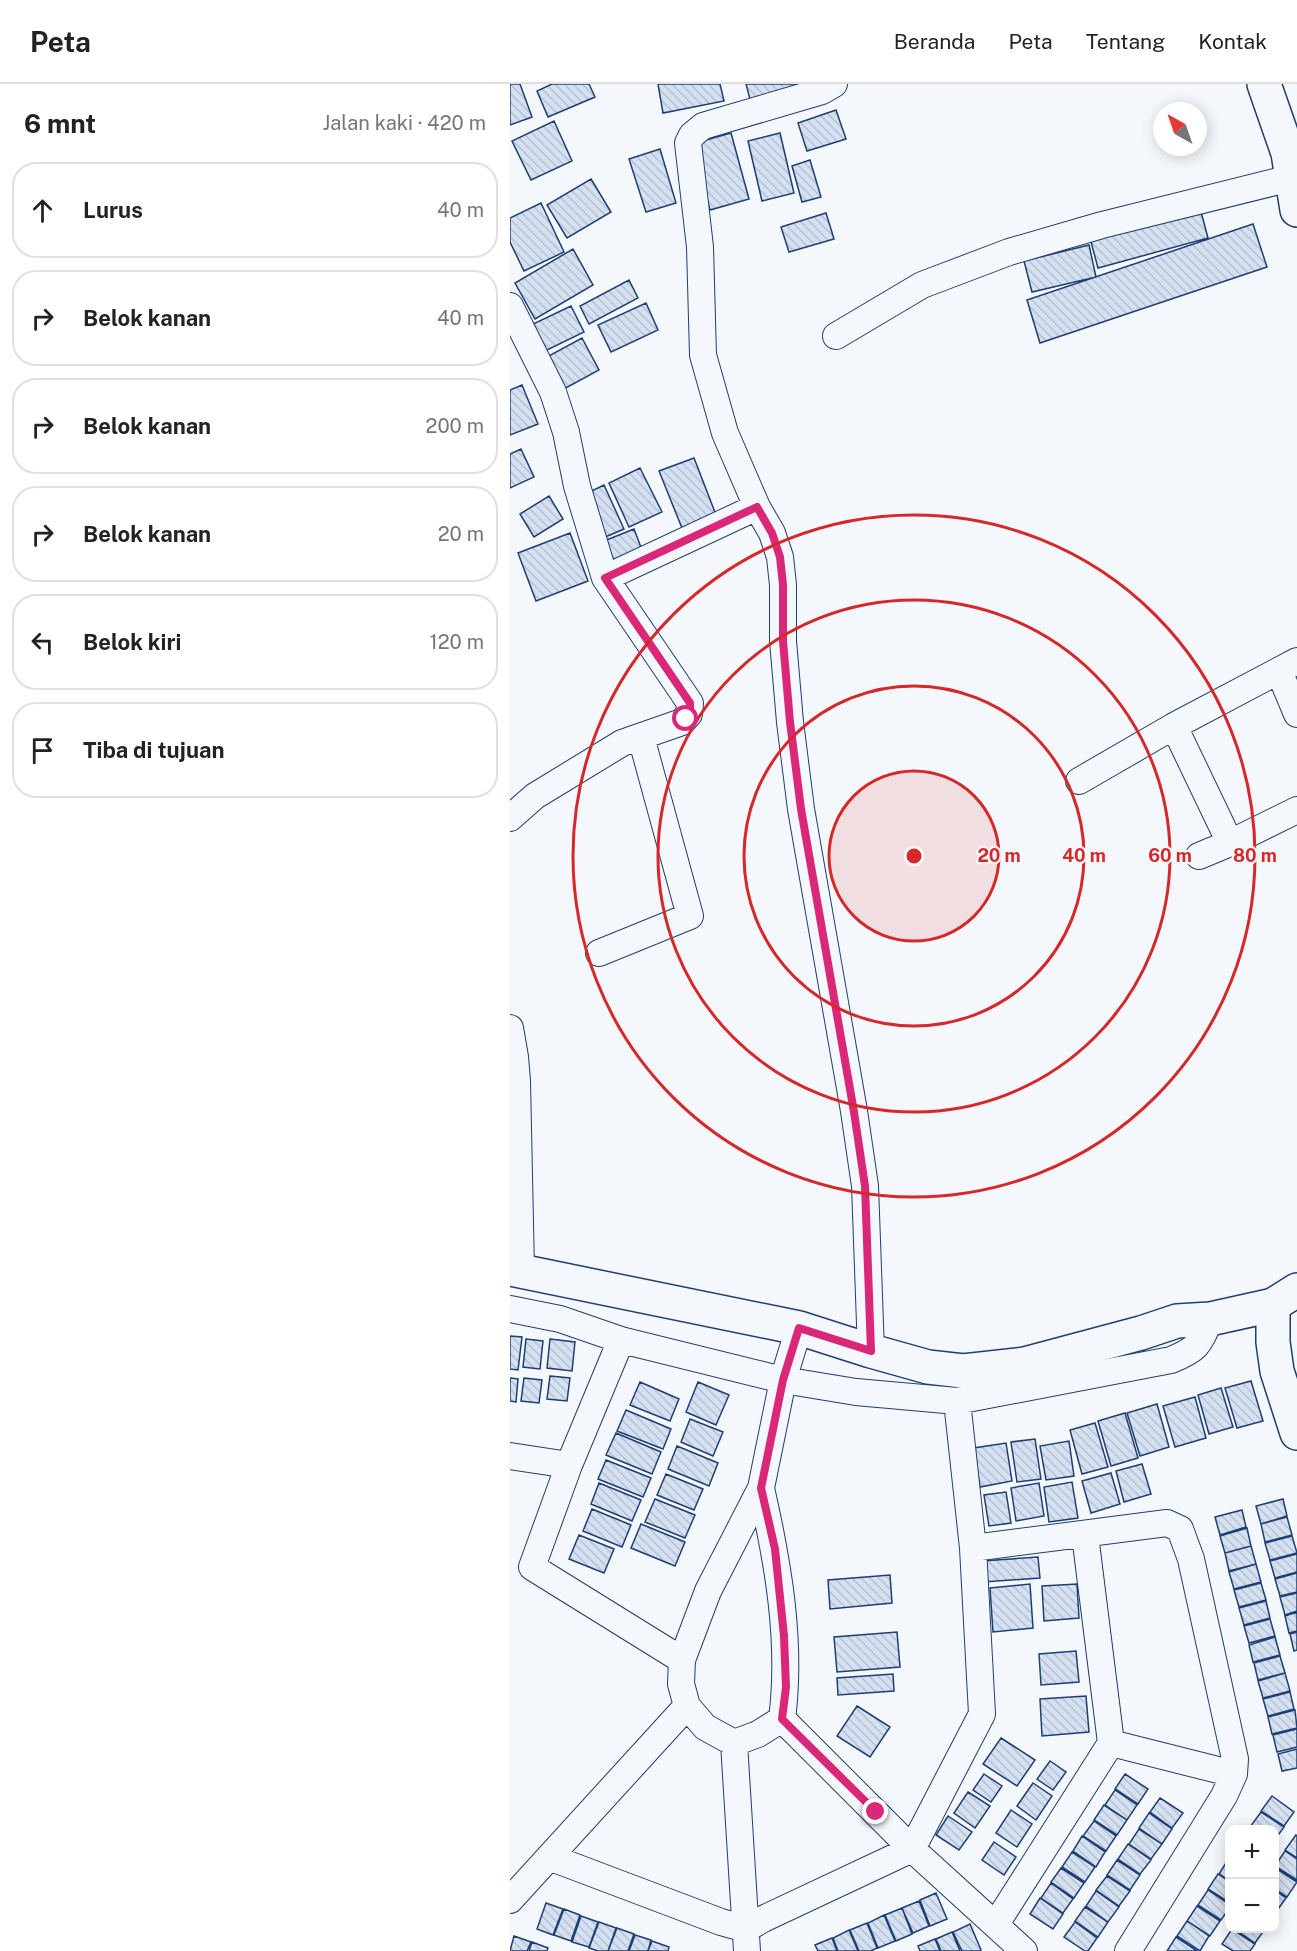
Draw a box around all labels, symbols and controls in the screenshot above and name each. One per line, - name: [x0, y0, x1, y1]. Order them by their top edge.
- text: Peta: [30, 25, 91, 58]
- text: Beranda: [894, 29, 975, 54]
- text: Peta: [1008, 29, 1053, 54]
- text: Tentang: [1086, 29, 1165, 54]
- text: Kontak: [1198, 29, 1267, 54]
- north arrow: [1153, 102, 1207, 156]
- text: 6 mnt: [24, 108, 96, 139]
- text: Jalan kaki · 420 m: [322, 111, 486, 135]
- icon: ahead: [26, 194, 59, 227]
- text: Lurus: [83, 197, 143, 223]
- text: 40 m: [437, 198, 484, 222]
- icon: right: [26, 302, 59, 335]
- text: Belok kanan: [83, 305, 211, 331]
- text: 40 m: [437, 306, 484, 330]
- icon: right: [26, 410, 59, 443]
- text: Belok kanan: [83, 413, 211, 439]
- text: 200 m: [426, 414, 484, 438]
- icon: right: [26, 518, 59, 551]
- text: Belok kanan: [83, 521, 211, 547]
- text: 20 m: [438, 522, 484, 546]
- icon: left: [26, 626, 59, 659]
- text: Belok kiri: [83, 629, 181, 655]
- text: 120 m: [430, 630, 484, 654]
- route start: [672, 705, 698, 731]
- icon: arrive: [26, 734, 59, 767]
- text: Tiba di tujuan: [83, 737, 224, 763]
- text: 20 m: [977, 845, 1021, 866]
- text: 40 m: [1062, 845, 1106, 866]
- text: 60 m: [1148, 845, 1192, 866]
- text: 80 m: [1233, 845, 1277, 866]
- centre of rings: [904, 846, 924, 866]
- route end: [862, 1798, 888, 1824]
- map controls: [1225, 1825, 1279, 1933]
- button: +: [1225, 1825, 1279, 1879]
- button: −: [1225, 1879, 1279, 1933]

